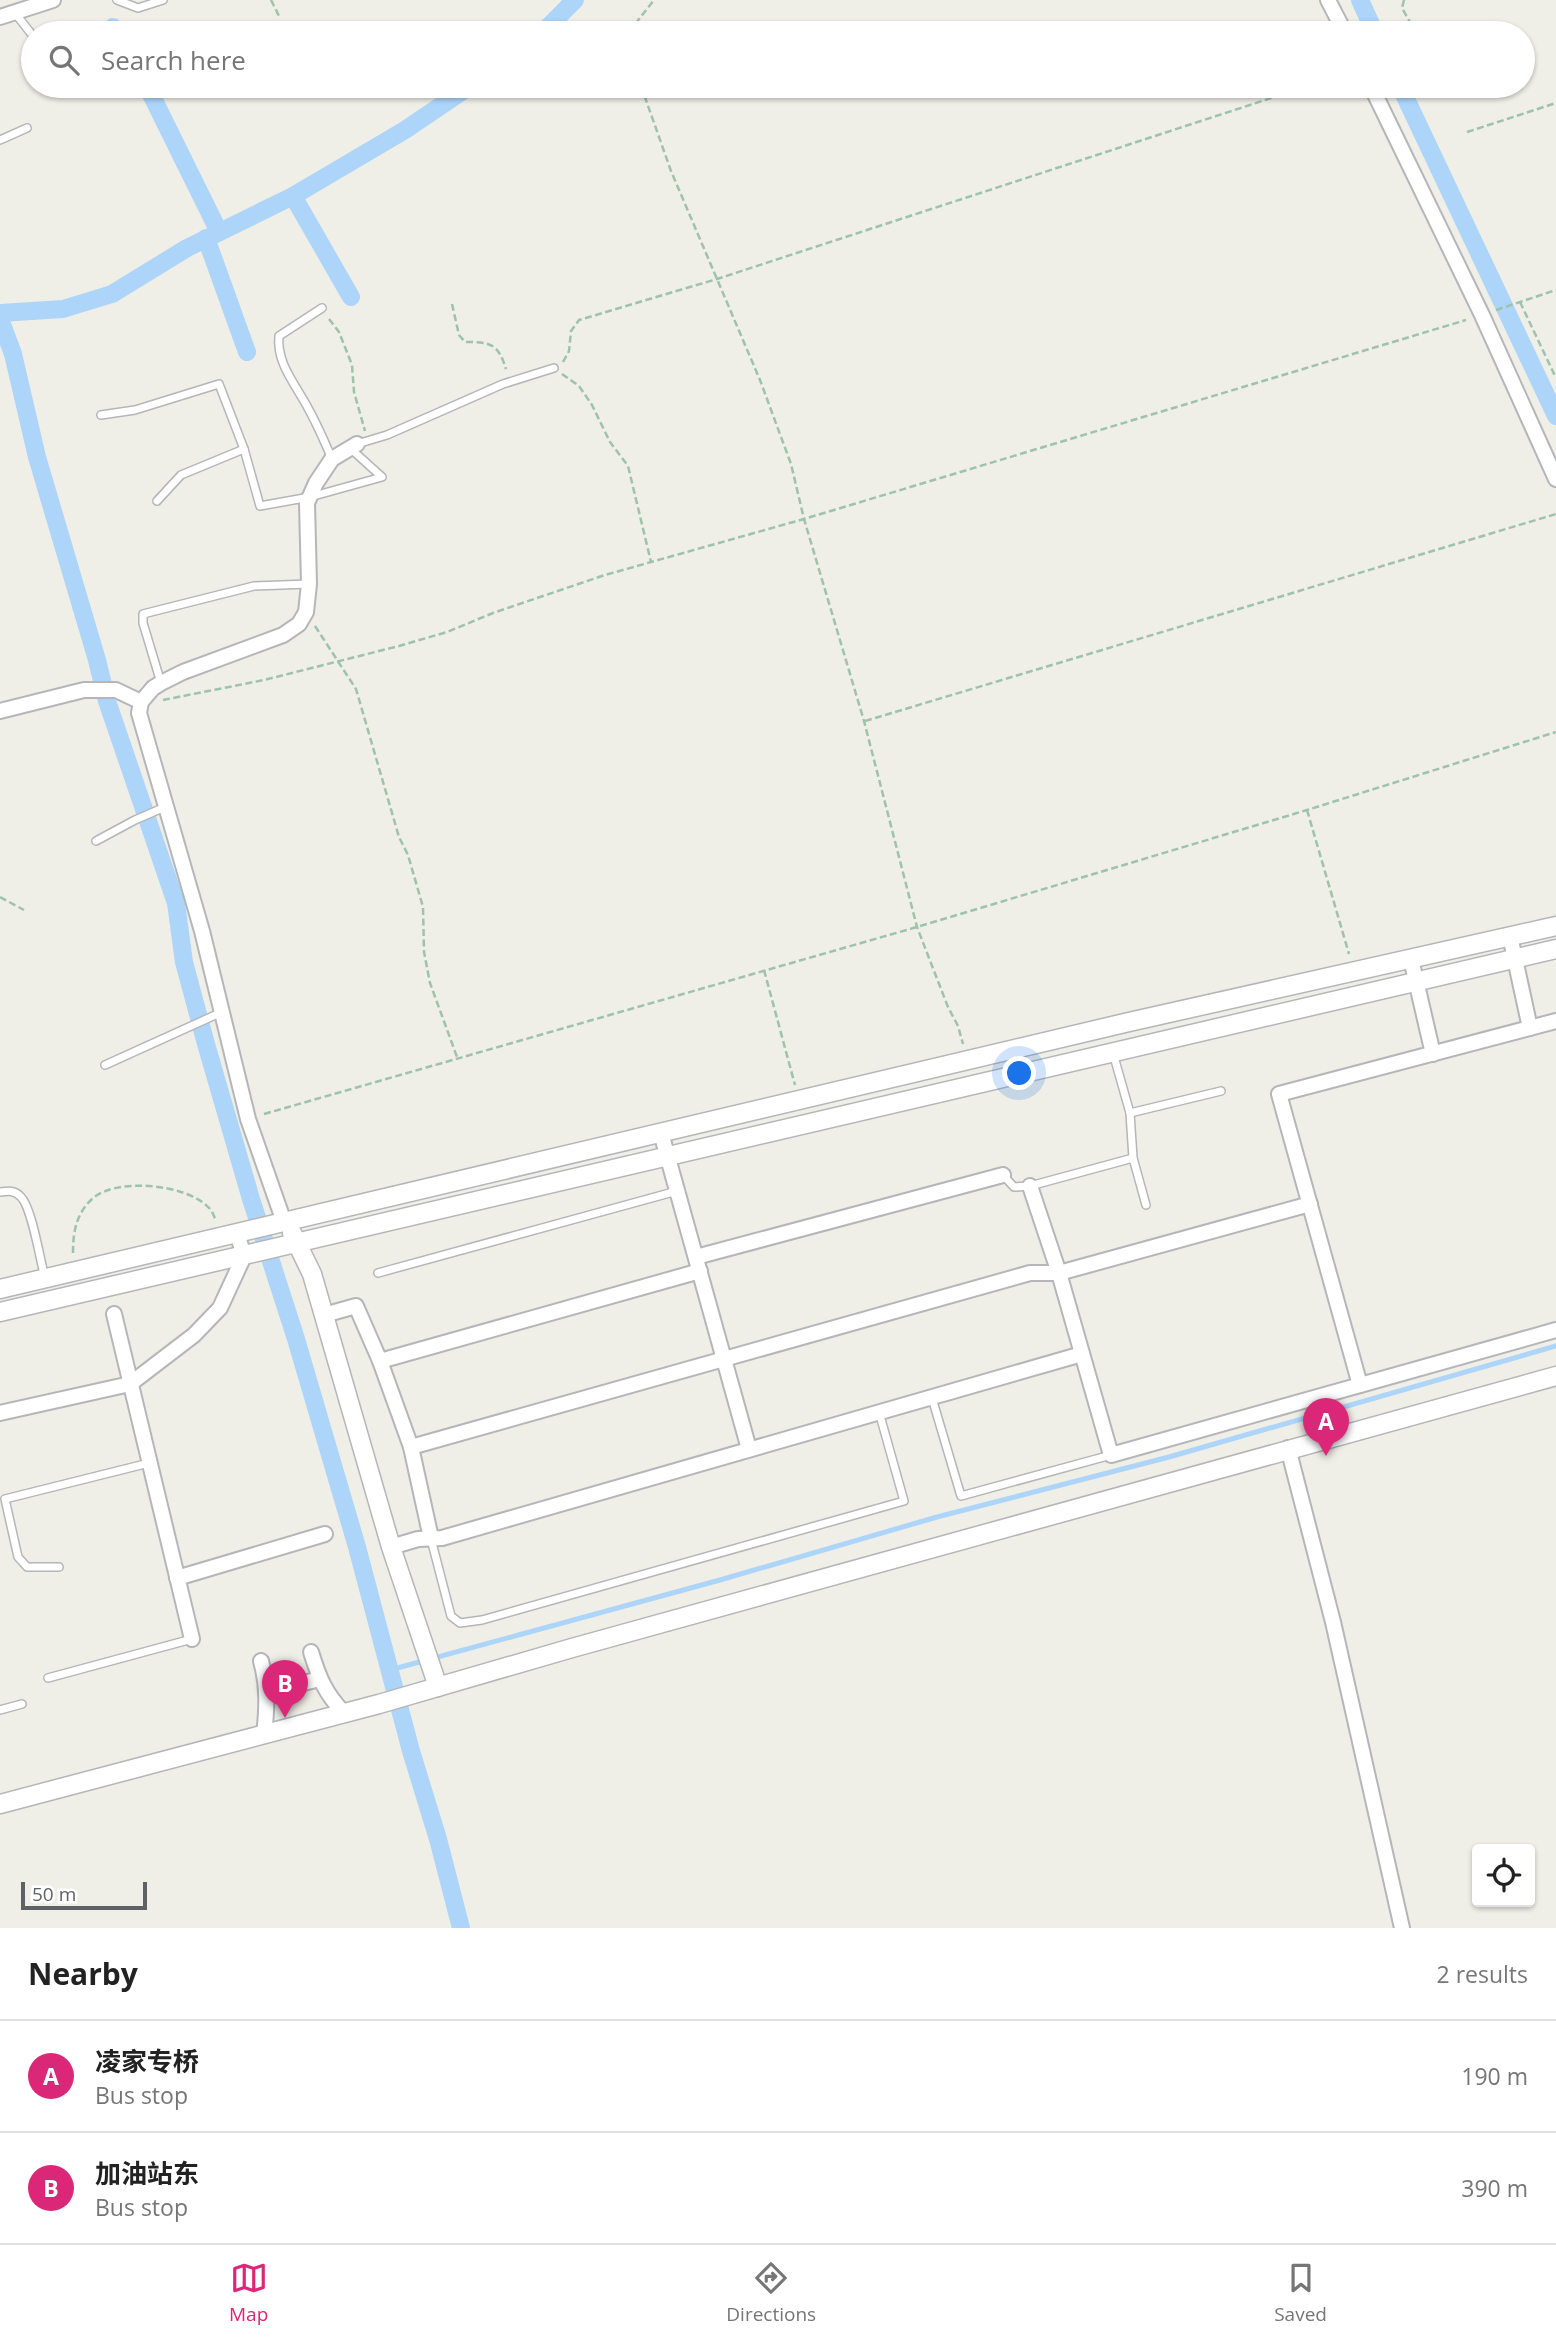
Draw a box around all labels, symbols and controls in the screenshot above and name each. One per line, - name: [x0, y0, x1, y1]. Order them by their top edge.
- search box: [21, 21, 1535, 98]
- icon: search: [45, 41, 83, 79]
- text: Search here: [101, 42, 246, 78]
- your location: [1002, 1056, 1036, 1090]
- pin: A: [1303, 1398, 1349, 1456]
- pin: B: [262, 1660, 308, 1718]
- map controls: [1472, 1844, 1535, 1907]
- button: locate: [1472, 1844, 1535, 1907]
- scale bar: [21, 1879, 147, 1911]
- text: 50 m: [32, 1881, 76, 1907]
- text: Nearby: [28, 1953, 138, 1994]
- text: 2 results: [1437, 1958, 1528, 1990]
- text: 凌家专桥: [95, 2043, 199, 2079]
- text: A: [43, 2060, 59, 2092]
- text: 190 m: [1461, 2060, 1528, 2092]
- text: Bus stop: [95, 2079, 188, 2111]
- text: 加油站东: [95, 2155, 199, 2191]
- text: B: [43, 2172, 59, 2204]
- text: 390 m: [1461, 2172, 1528, 2204]
- text: Bus stop: [95, 2191, 188, 2223]
- tab: Map: [229, 2259, 268, 2327]
- tab: Directions: [726, 2259, 816, 2327]
- tab: Saved: [1274, 2259, 1327, 2327]

